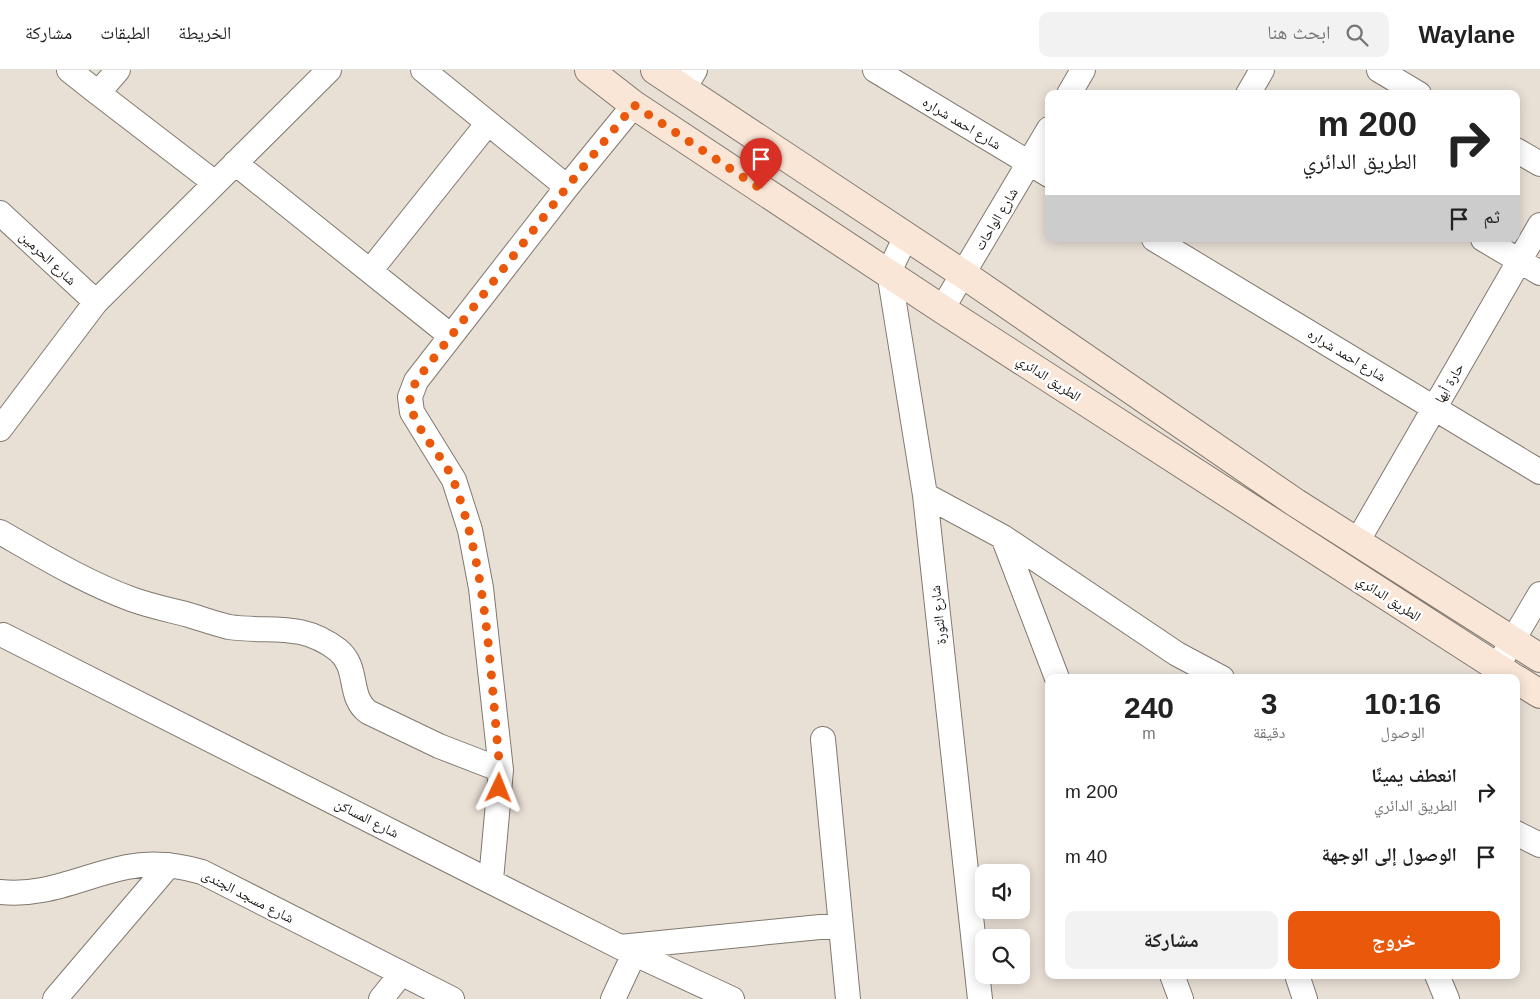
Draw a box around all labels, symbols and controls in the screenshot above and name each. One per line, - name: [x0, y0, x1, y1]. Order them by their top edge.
- search box: [1039, 12, 1389, 57]
- icon: search: [1343, 21, 1371, 49]
- text: Waylane: [1419, 21, 1515, 48]
- text: ابحث هنا: [1267, 22, 1331, 43]
- text: مشاركة: [25, 23, 72, 43]
- text: الطبقات: [100, 23, 150, 43]
- text: الخريطة: [178, 23, 231, 43]
- street label: شارع احمد شراره: [919, 93, 1004, 154]
- text: 200 m: [1318, 104, 1417, 143]
- icon: right: [1435, 110, 1500, 175]
- pin: [740, 138, 782, 189]
- icon: arrive: [747, 145, 775, 173]
- text: الطريق الدائري: [1302, 149, 1417, 174]
- street label: شارع الواحات: [971, 185, 1023, 254]
- icon: arrive: [1445, 205, 1473, 233]
- text: ثم: [1483, 206, 1500, 227]
- street label: شارع الحرمين: [15, 228, 80, 290]
- street label: شارع احمد شراره: [1304, 325, 1389, 386]
- street label: الطريق الدائري: [1012, 351, 1084, 408]
- street label: حارة أبها: [1431, 360, 1468, 406]
- street label: الطريق الدائري: [1352, 571, 1424, 628]
- street label: شارع الثورة: [927, 584, 951, 645]
- text: 3: [1261, 687, 1278, 720]
- text: 10:16: [1364, 687, 1441, 720]
- text: 240: [1124, 691, 1174, 724]
- text: دقيقة: [1253, 724, 1285, 741]
- text: الوصول: [1381, 724, 1425, 741]
- text: m: [1142, 725, 1156, 742]
- position arrow: [472, 761, 524, 813]
- text: انعطف يمينًا: [1371, 765, 1457, 786]
- icon: right: [1472, 778, 1500, 806]
- text: 200 m: [1065, 781, 1118, 802]
- street label: شارع المساكن: [332, 795, 402, 843]
- text: الطريق الدائري: [1374, 797, 1457, 814]
- icon: arrive: [1472, 843, 1500, 871]
- text: الوصول إلى الوجهة: [1321, 844, 1457, 865]
- text: 40 m: [1065, 846, 1107, 867]
- map controls: [975, 864, 1030, 984]
- button: sound: [975, 864, 1030, 919]
- street label: شارع مسجد الجندى: [198, 866, 297, 928]
- button: مشاركة: [1065, 911, 1278, 969]
- button: خروج: [1288, 911, 1500, 969]
- button: search: [975, 929, 1030, 984]

